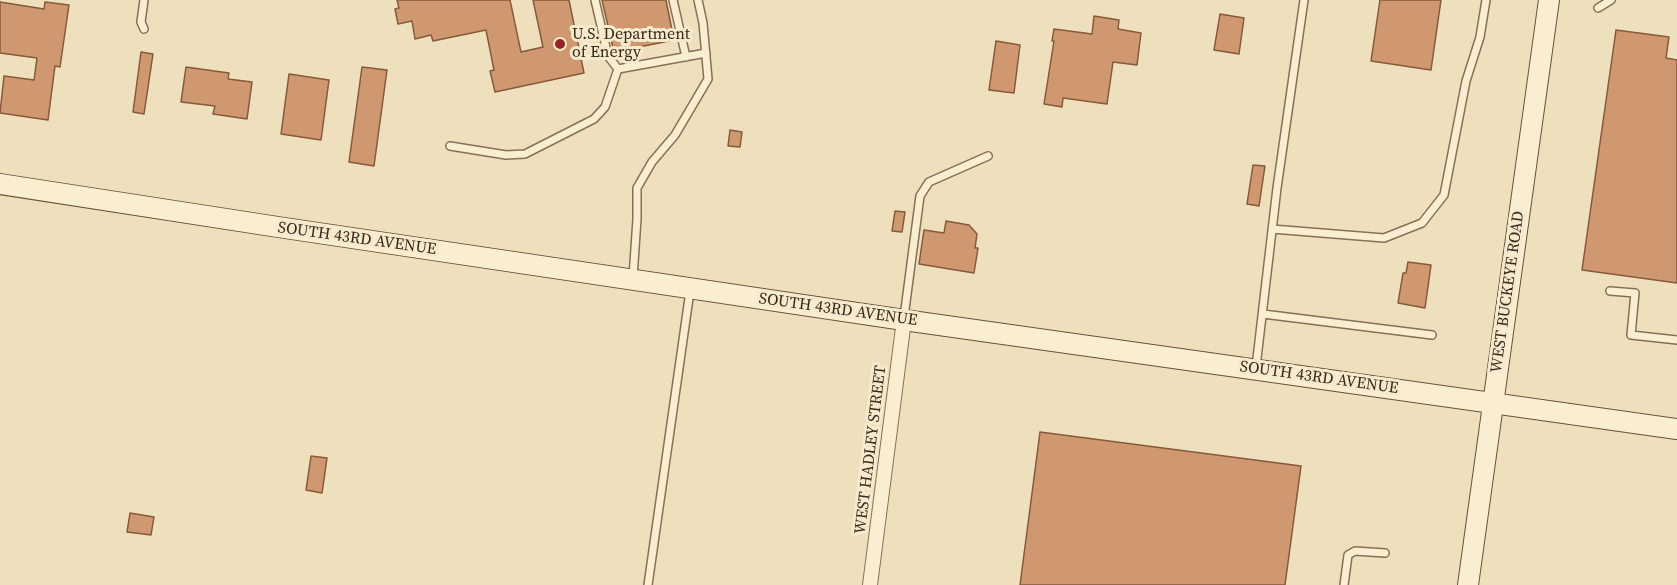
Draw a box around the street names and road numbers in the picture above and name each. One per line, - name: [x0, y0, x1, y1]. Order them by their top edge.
- street label: WEST BUCKEYE ROAD: [1487, 210, 1529, 374]
- street label: SOUTH 43RD AVENUE: [277, 218, 437, 260]
- street label: SOUTH 43RD AVENUE: [758, 289, 918, 331]
- street label: SOUTH 43RD AVENUE: [1239, 357, 1399, 399]
- street label: WEST HADLEY STREET: [851, 364, 891, 536]

